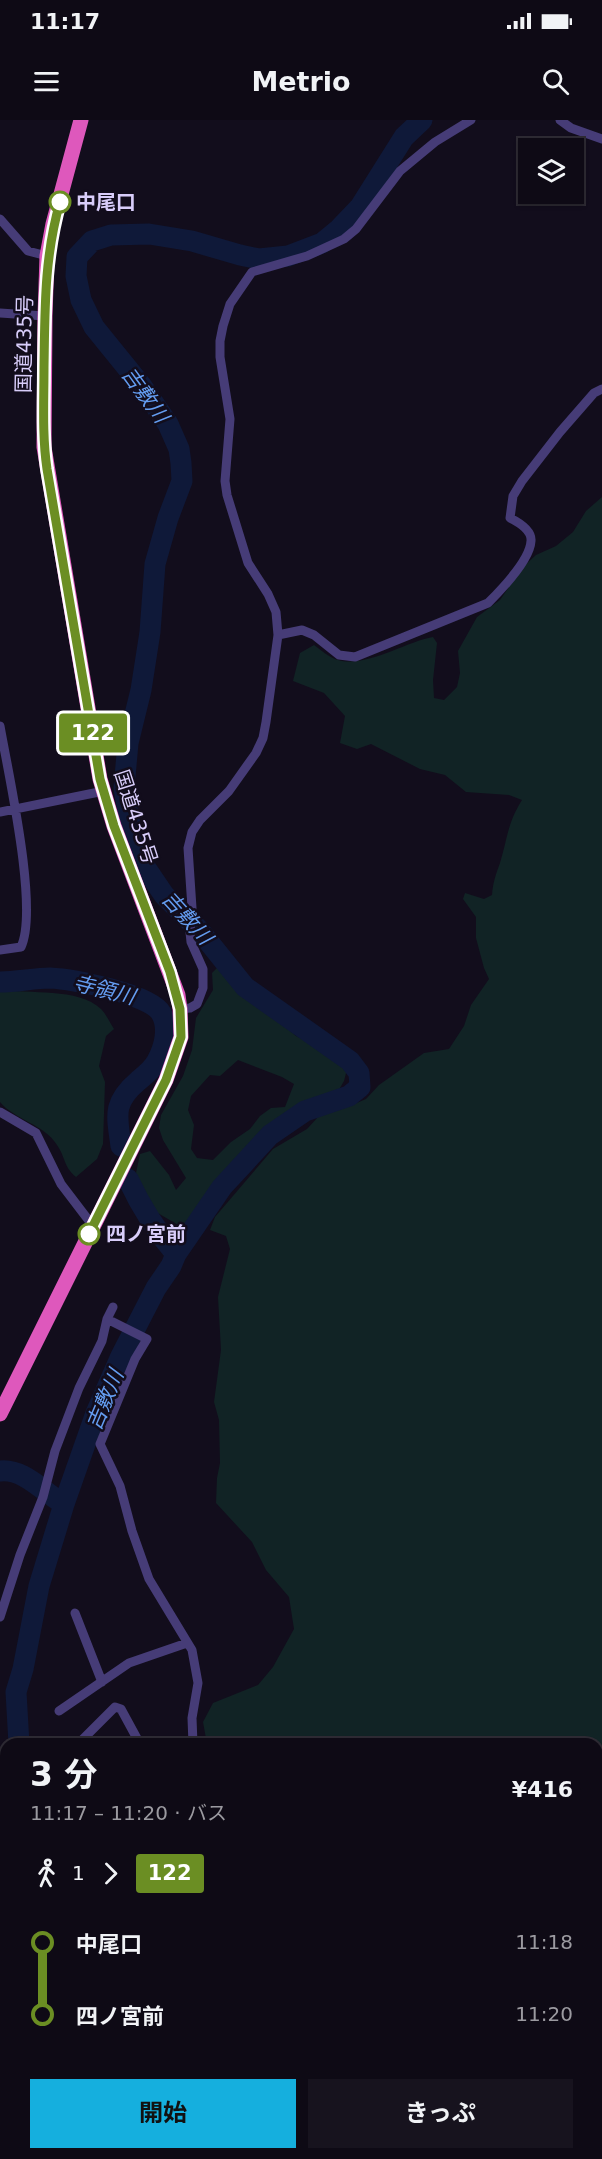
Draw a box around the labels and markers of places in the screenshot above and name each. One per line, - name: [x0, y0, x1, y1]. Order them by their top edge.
- place label: 中尾口: [76, 190, 136, 214]
- marker: 中尾口: [49, 191, 71, 213]
- place label: 四ノ宮前: [106, 1222, 186, 1246]
- marker: 四ノ宮前: [78, 1223, 100, 1245]

